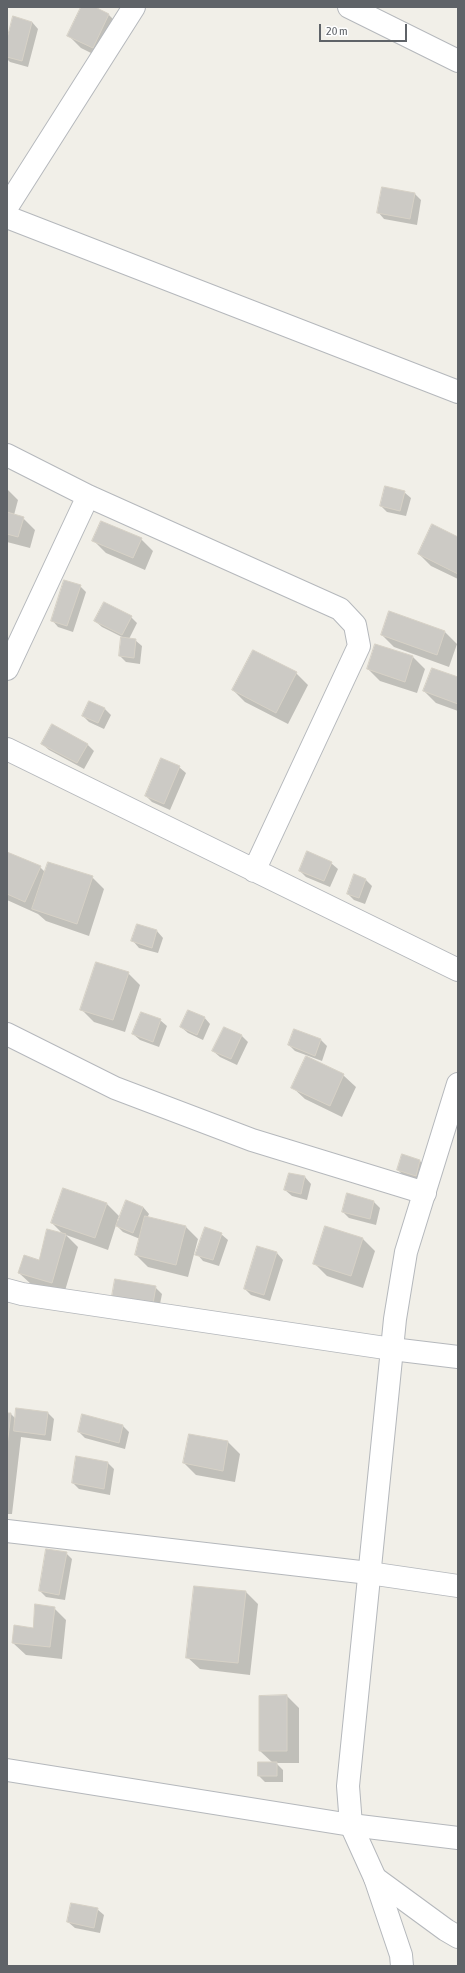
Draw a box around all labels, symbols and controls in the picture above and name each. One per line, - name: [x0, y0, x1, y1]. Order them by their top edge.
- scale bar: [321, 16, 409, 42]
- text: 20 m: [326, 24, 348, 38]

